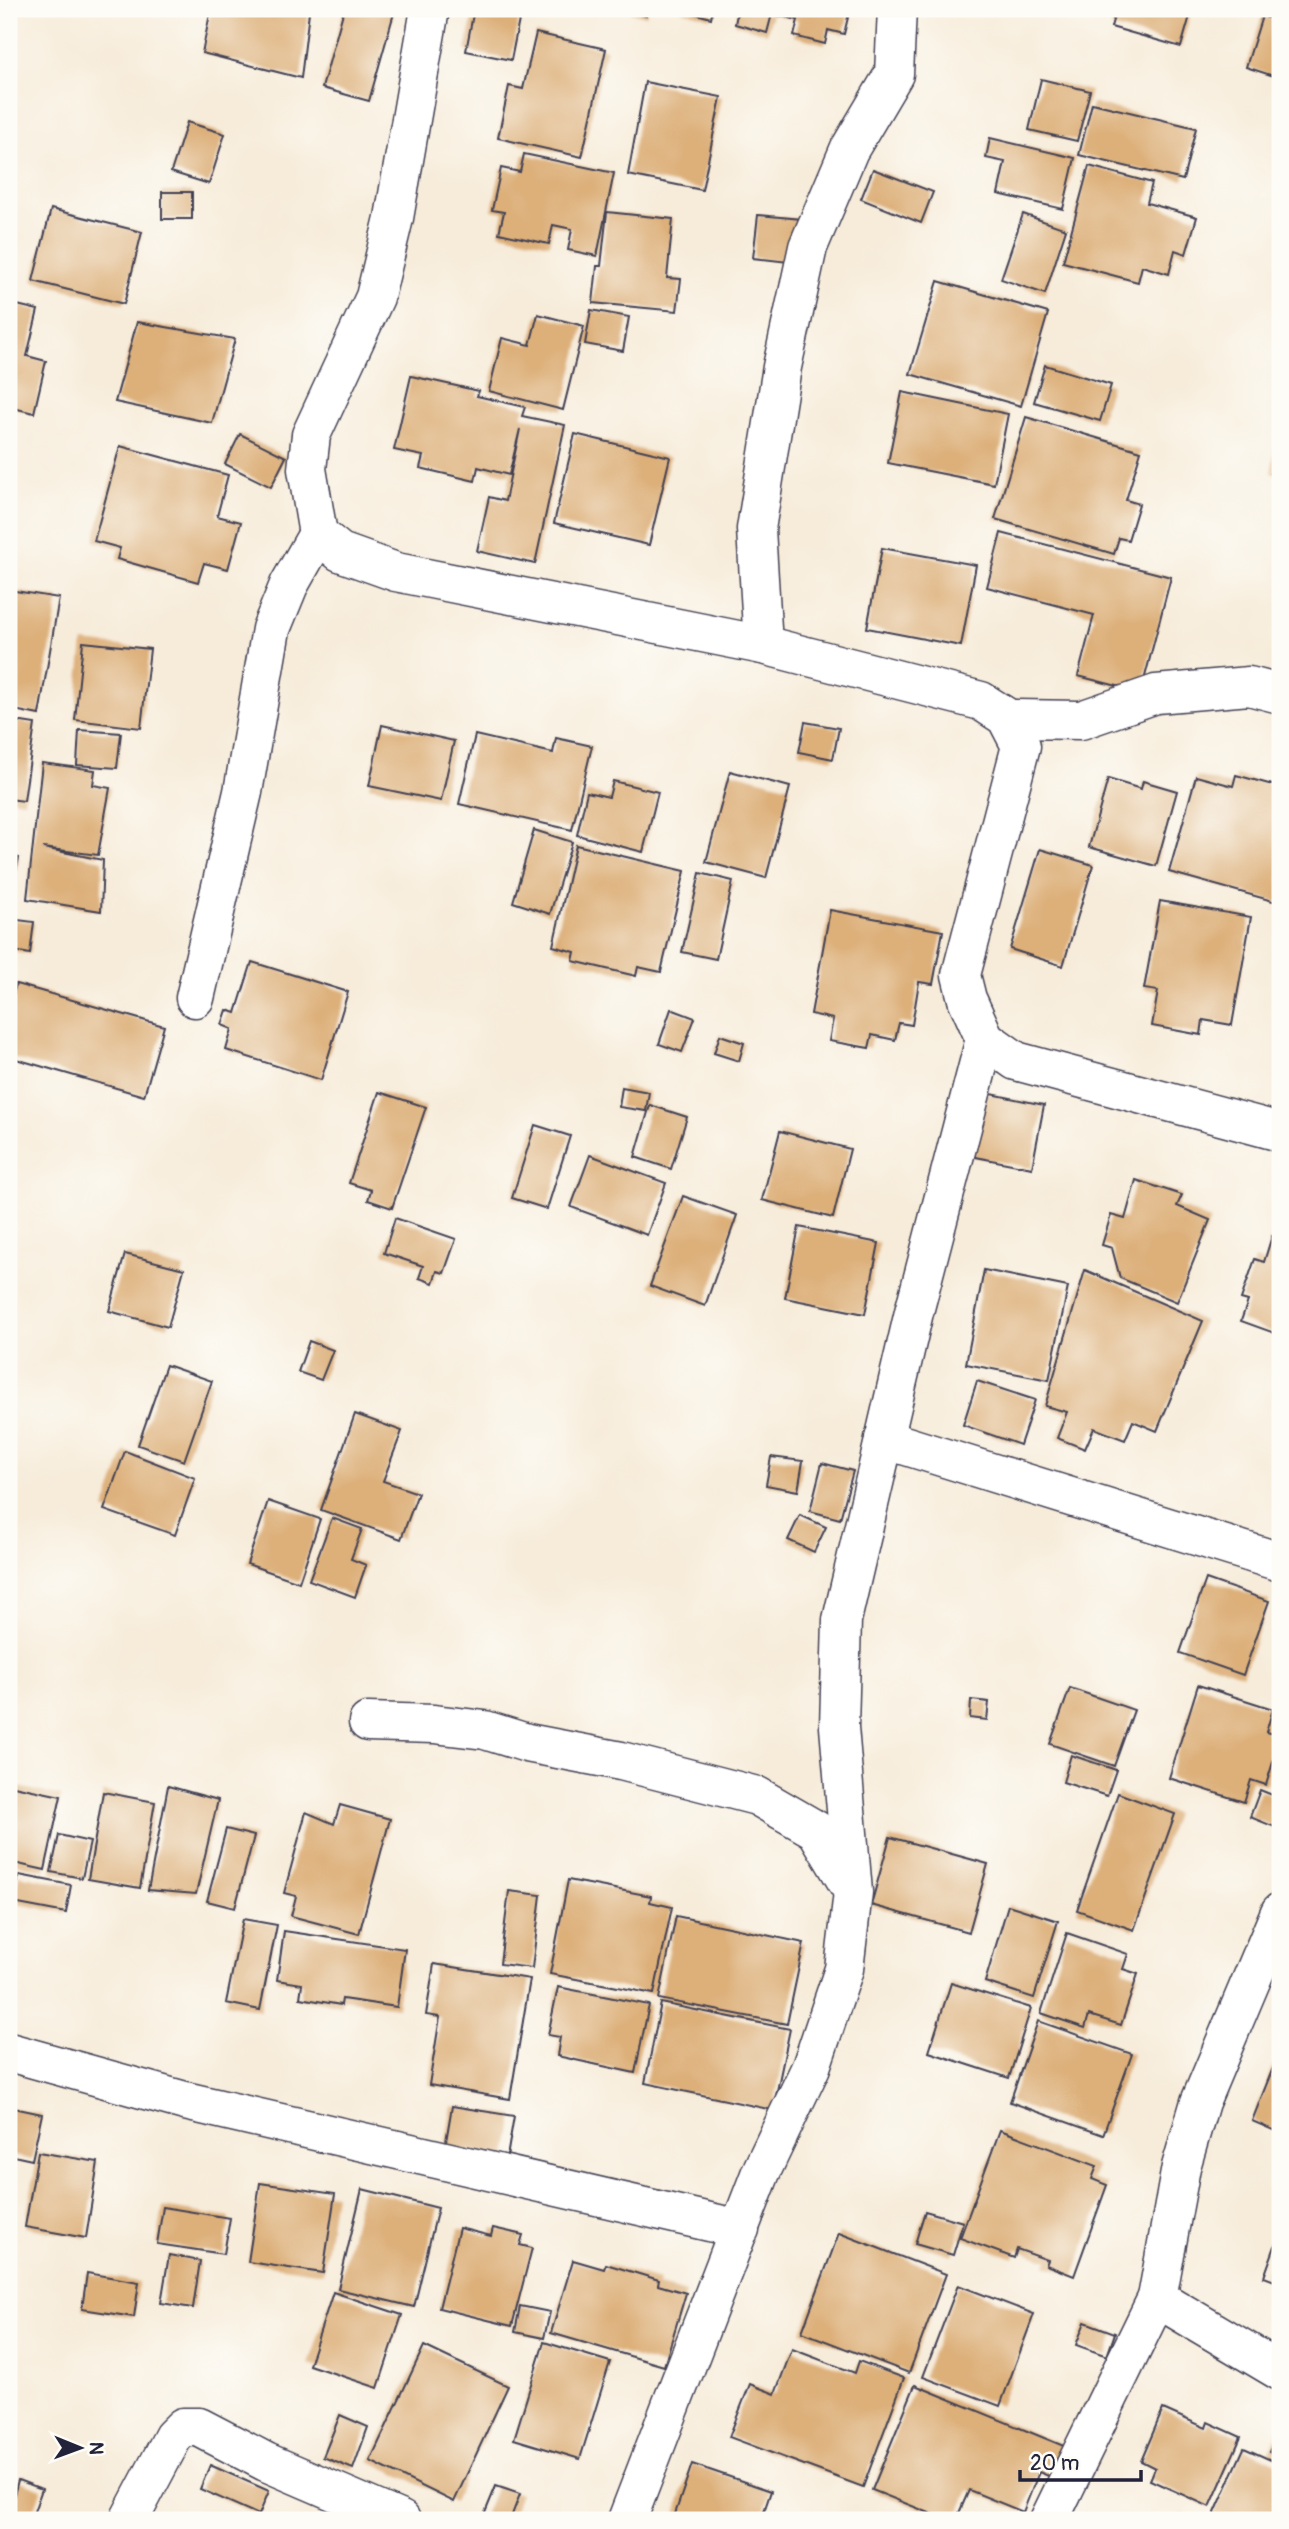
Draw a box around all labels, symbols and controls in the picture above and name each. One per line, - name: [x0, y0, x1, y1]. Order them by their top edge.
- north arrow: [46, 2414, 116, 2484]
- scale bar: [1020, 2438, 1140, 2482]
- text: N: [84, 2442, 108, 2455]
- text: 20 m: [1030, 2450, 1079, 2477]

